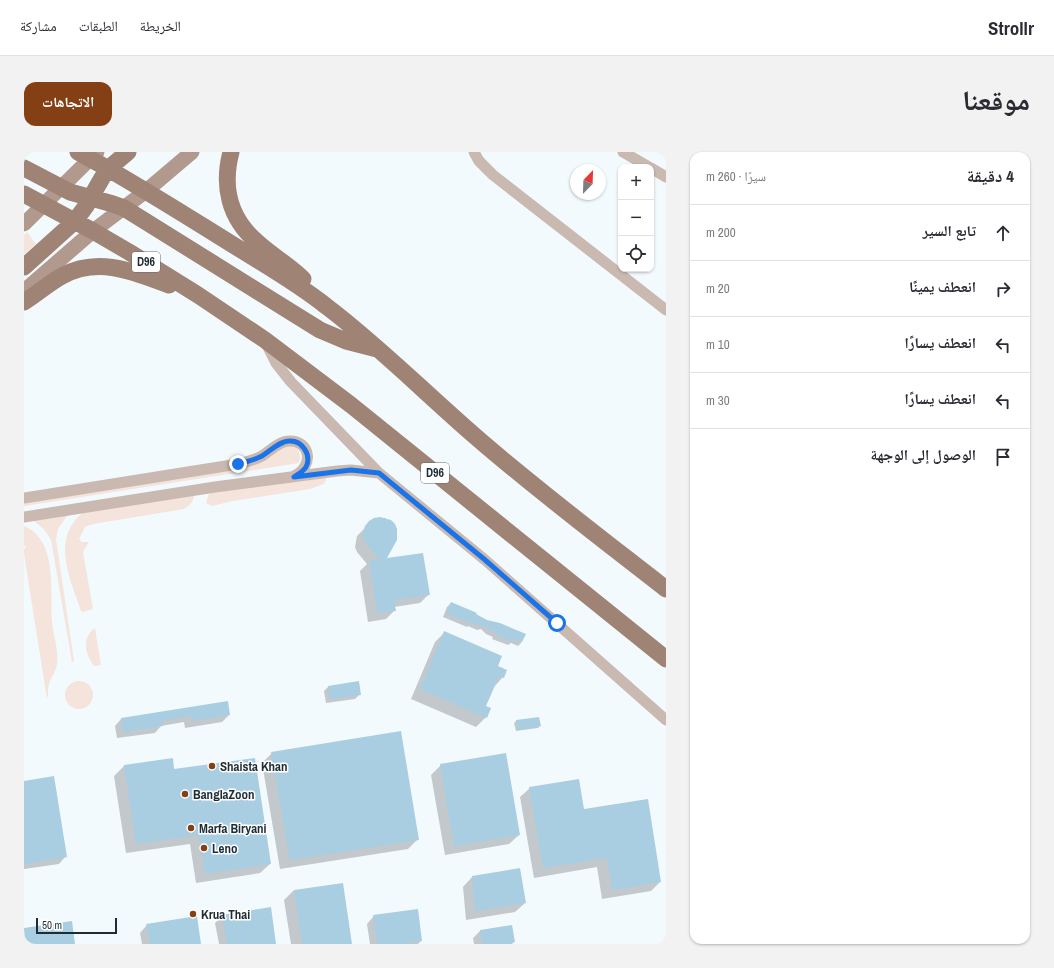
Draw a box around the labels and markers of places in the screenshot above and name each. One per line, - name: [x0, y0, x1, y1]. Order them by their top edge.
- place label: Shaista Khan: [220, 758, 288, 775]
- marker: Shaista Khan: [207, 761, 217, 771]
- place label: BanglaZoon: [193, 786, 255, 803]
- marker: BanglaZoon: [180, 789, 190, 799]
- place label: Marfa Biryani: [199, 820, 267, 837]
- marker: Marfa Biryani: [186, 823, 196, 833]
- place label: Leno: [212, 840, 237, 857]
- marker: Leno: [199, 843, 209, 853]
- place label: Krua Thai: [201, 906, 250, 923]
- marker: Krua Thai: [188, 909, 198, 919]

